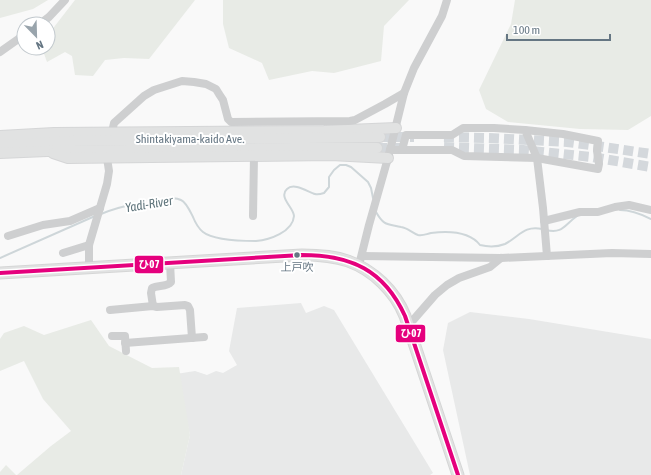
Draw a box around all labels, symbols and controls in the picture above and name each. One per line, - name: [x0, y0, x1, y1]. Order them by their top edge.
- north arrow: [16, 16, 56, 56]
- scale bar: [507, 16, 610, 42]
- text: 100 m: [513, 23, 540, 37]
- text: N: [35, 38, 45, 52]
- street label: Shintakiyama-kaido Ave.: [136, 132, 244, 146]
- water label: Yadi-River: [124, 193, 175, 215]
- marker: 上戸吹: [292, 250, 302, 260]
- line badge: ひ07: [134, 255, 164, 274]
- text: ひ07: [138, 258, 160, 270]
- place label: 上戸吹: [281, 261, 314, 273]
- line badge: ひ07: [395, 324, 426, 343]
- text: ひ07: [400, 327, 422, 339]

